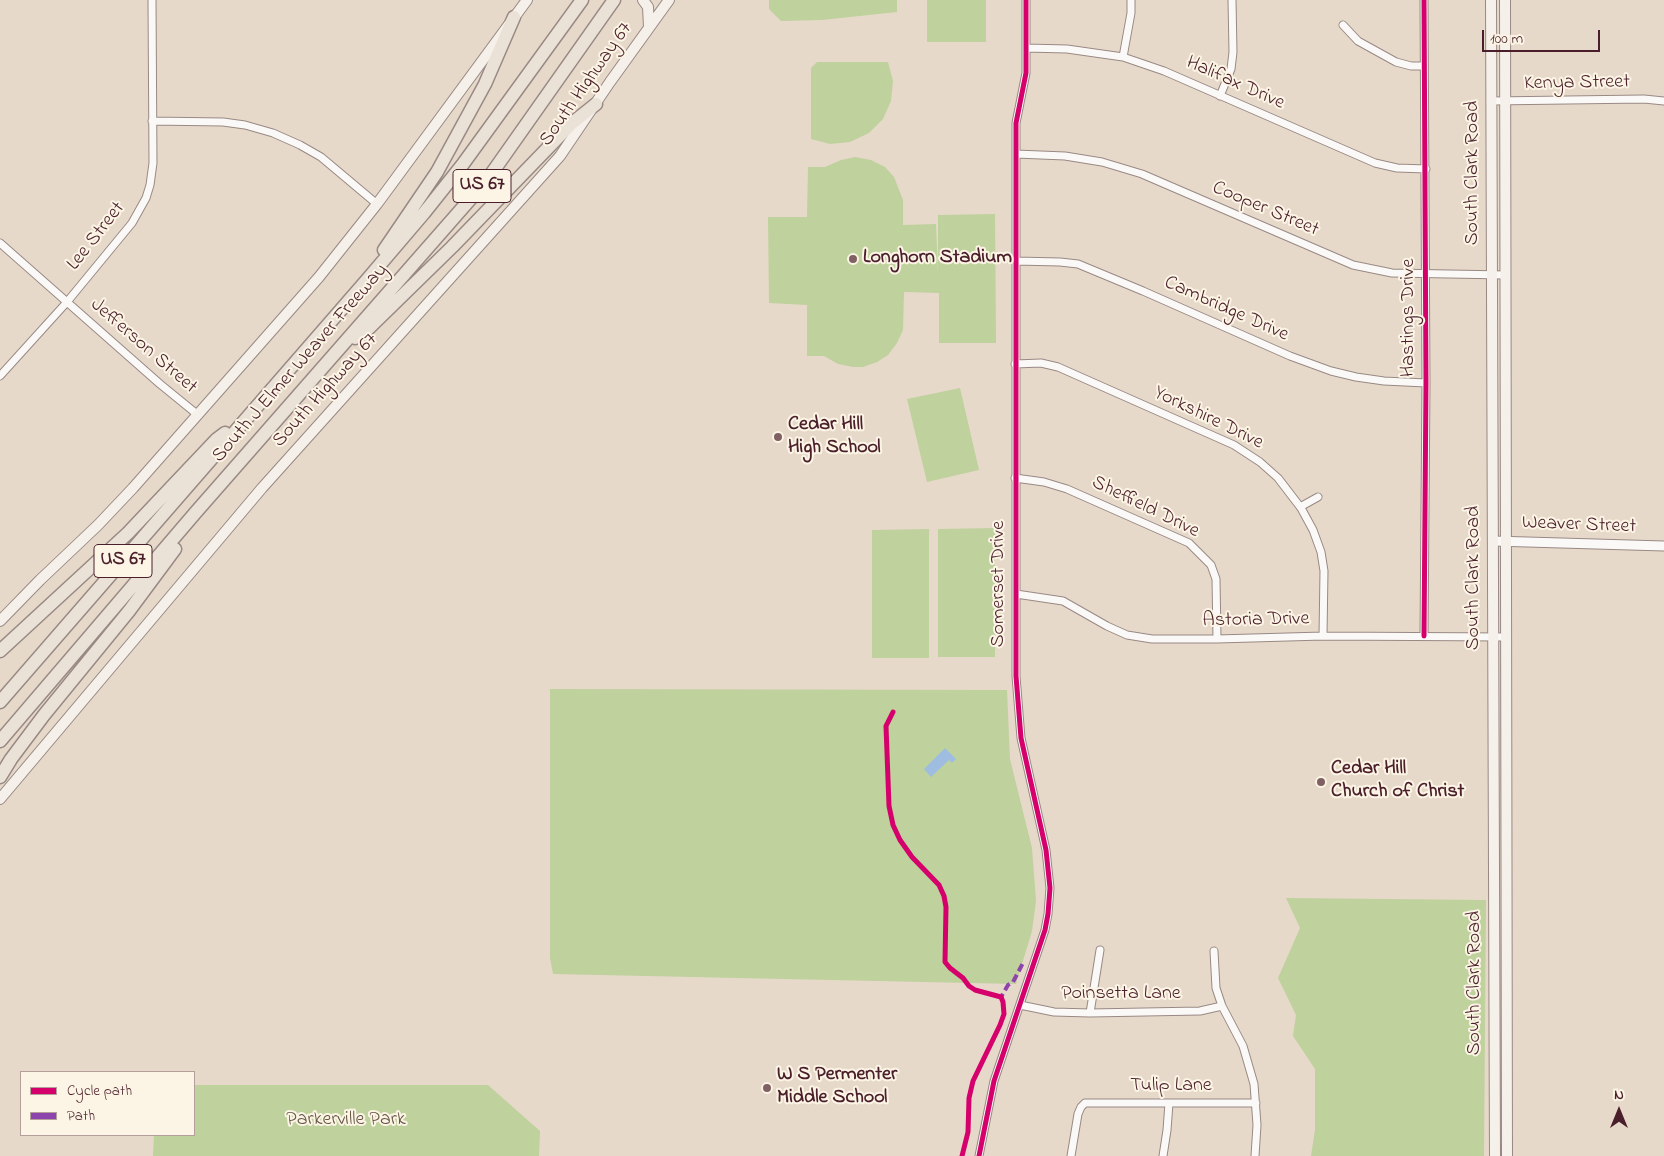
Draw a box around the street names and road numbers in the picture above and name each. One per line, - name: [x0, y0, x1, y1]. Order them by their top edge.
- street label: South Highway 67: [535, 18, 639, 152]
- street label: Halifax Drive: [1182, 52, 1288, 116]
- street label: Kenya Street: [1524, 71, 1630, 97]
- street label: South Clark Road: [1462, 101, 1486, 245]
- road number: US 67: [453, 170, 511, 202]
- street label: Cooper Street: [1208, 177, 1322, 243]
- street label: Lee Street: [63, 198, 131, 276]
- street label: Hastings Drive: [1398, 259, 1422, 377]
- street label: South J Elmer Weaver Freeway: [208, 260, 394, 468]
- street label: Cambridge Drive: [1160, 272, 1292, 348]
- street label: Jefferson Street: [85, 294, 201, 400]
- street label: South Highway 67: [268, 329, 384, 453]
- street label: Yorkshire Drive: [1149, 382, 1267, 456]
- street label: Sheffield Drive: [1087, 472, 1203, 544]
- street label: South Clark Road: [1463, 506, 1487, 650]
- street label: Weaver Street: [1522, 512, 1636, 540]
- street label: Somerset Drive: [988, 521, 1012, 647]
- road number: US 67: [94, 544, 152, 578]
- street label: Astoria Drive: [1202, 608, 1310, 634]
- street label: South Clark Road: [1464, 911, 1488, 1055]
- street label: Poinsetta Lane: [1061, 983, 1181, 1007]
- street label: Tulip Lane: [1130, 1075, 1212, 1099]

